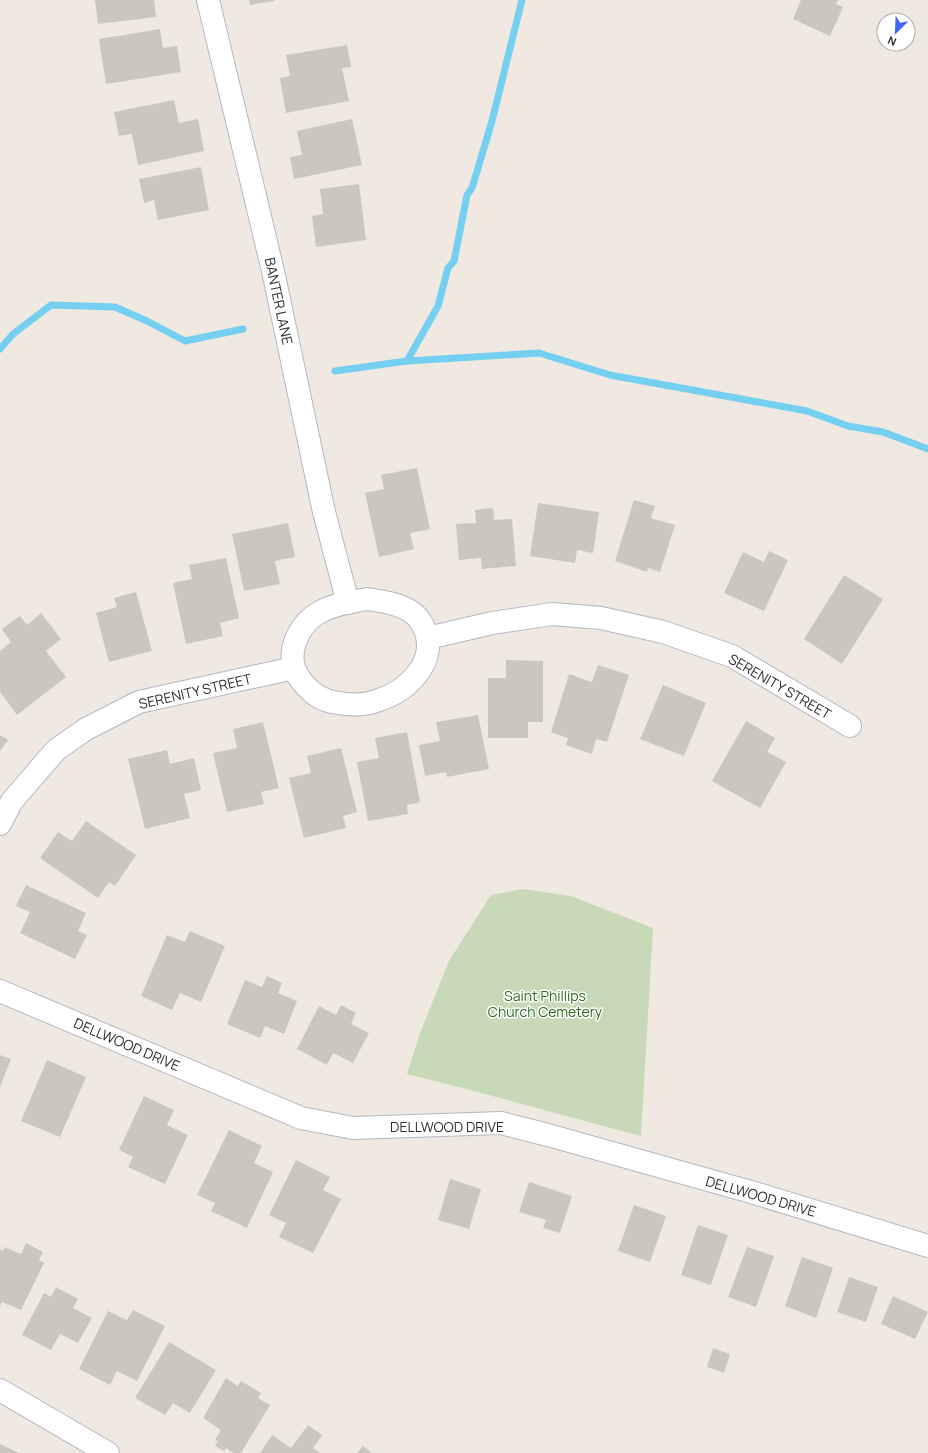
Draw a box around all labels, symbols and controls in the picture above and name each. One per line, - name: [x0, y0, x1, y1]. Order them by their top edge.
- north arrow: [876, 12, 916, 52]
- text: N: [885, 33, 898, 50]
- street label: BANTER LANE: [260, 256, 298, 346]
- street label: SERENITY STREET: [725, 649, 835, 723]
- street label: SERENITY STREET: [137, 669, 254, 713]
- park label: Saint Phillips Church Cemetery: [488, 986, 603, 1021]
- street label: DELLWOOD DRIVE: [71, 1013, 183, 1075]
- street label: DELLWOOD DRIVE: [390, 1117, 504, 1136]
- street label: DELLWOOD DRIVE: [704, 1171, 818, 1221]

